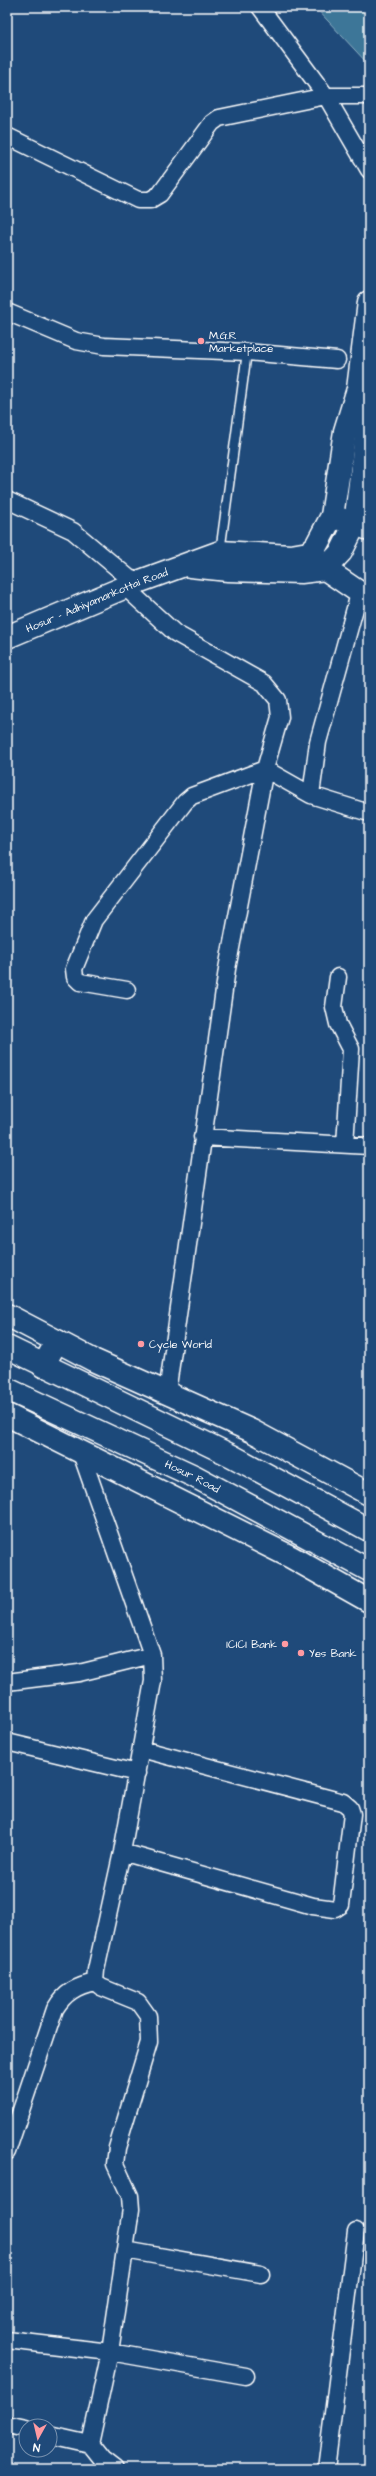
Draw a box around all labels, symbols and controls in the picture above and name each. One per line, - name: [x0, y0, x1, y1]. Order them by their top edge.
- place label: M.G.R Marketplace: [209, 328, 273, 356]
- marker: M.G.R Marketplace: [196, 336, 206, 346]
- street label: Hosur - Adhiyamankottai Road: [24, 565, 170, 636]
- place label: Cycle World: [149, 1337, 212, 1353]
- marker: Cycle World: [136, 1339, 146, 1349]
- street label: Hosur Road: [162, 1457, 223, 1497]
- place label: ICICI Bank: [226, 1637, 277, 1652]
- marker: ICICI Bank: [280, 1639, 290, 1649]
- place label: Yes Bank: [309, 1646, 357, 1661]
- marker: Yes Bank: [296, 1648, 306, 1658]
- north arrow: [18, 2418, 58, 2458]
- text: N: [32, 2439, 41, 2455]

